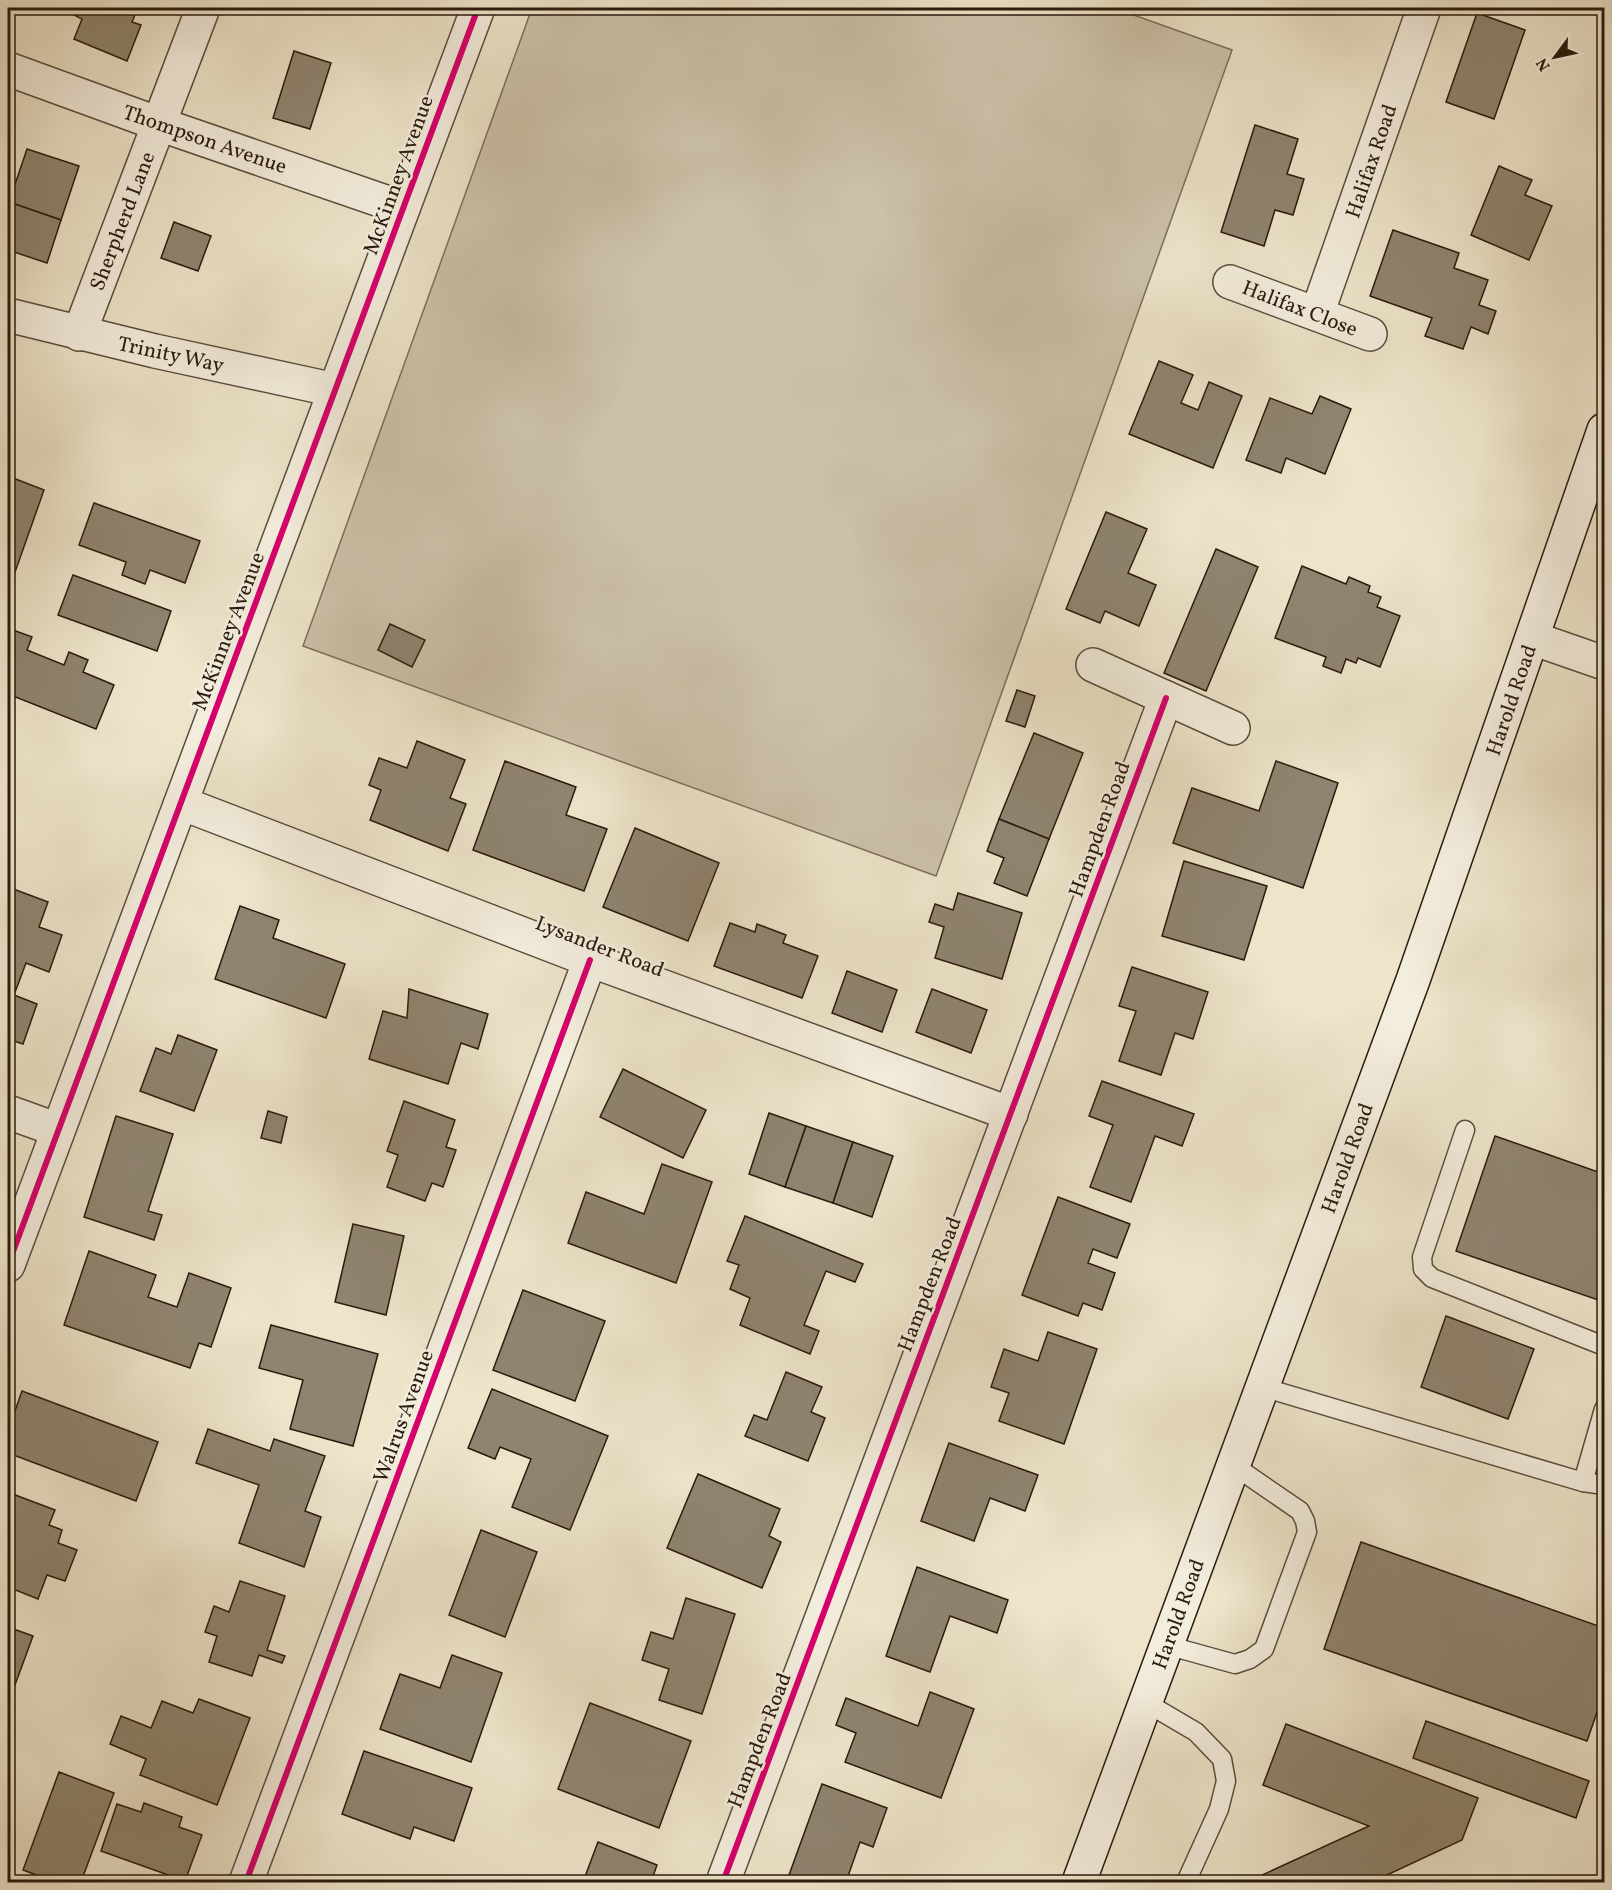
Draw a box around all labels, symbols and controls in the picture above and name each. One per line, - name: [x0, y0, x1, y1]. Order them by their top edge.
- north arrow: [1525, 27, 1585, 87]
- text: N: [1532, 53, 1556, 75]
- street label: McKinney Avenue: [357, 92, 442, 259]
- street label: Thompson Avenue: [119, 99, 290, 182]
- street label: Halifax Road: [1339, 101, 1405, 222]
- street label: Sherpherd Lane: [84, 148, 163, 295]
- street label: Halifax Close: [1238, 274, 1361, 345]
- street label: Trinity Way: [115, 330, 227, 381]
- street label: McKinney Avenue: [186, 548, 273, 715]
- street label: Harold Road: [1480, 641, 1545, 760]
- street label: Hampden Road: [1062, 757, 1138, 902]
- street label: Lysander Road: [531, 910, 668, 985]
- street label: Harold Road: [1315, 1099, 1382, 1218]
- street label: Hampden Road: [891, 1213, 970, 1356]
- street label: Walrus Avenue: [367, 1346, 442, 1487]
- street label: Harold Road: [1146, 1555, 1213, 1674]
- street label: Hampden Road: [721, 1669, 800, 1812]

